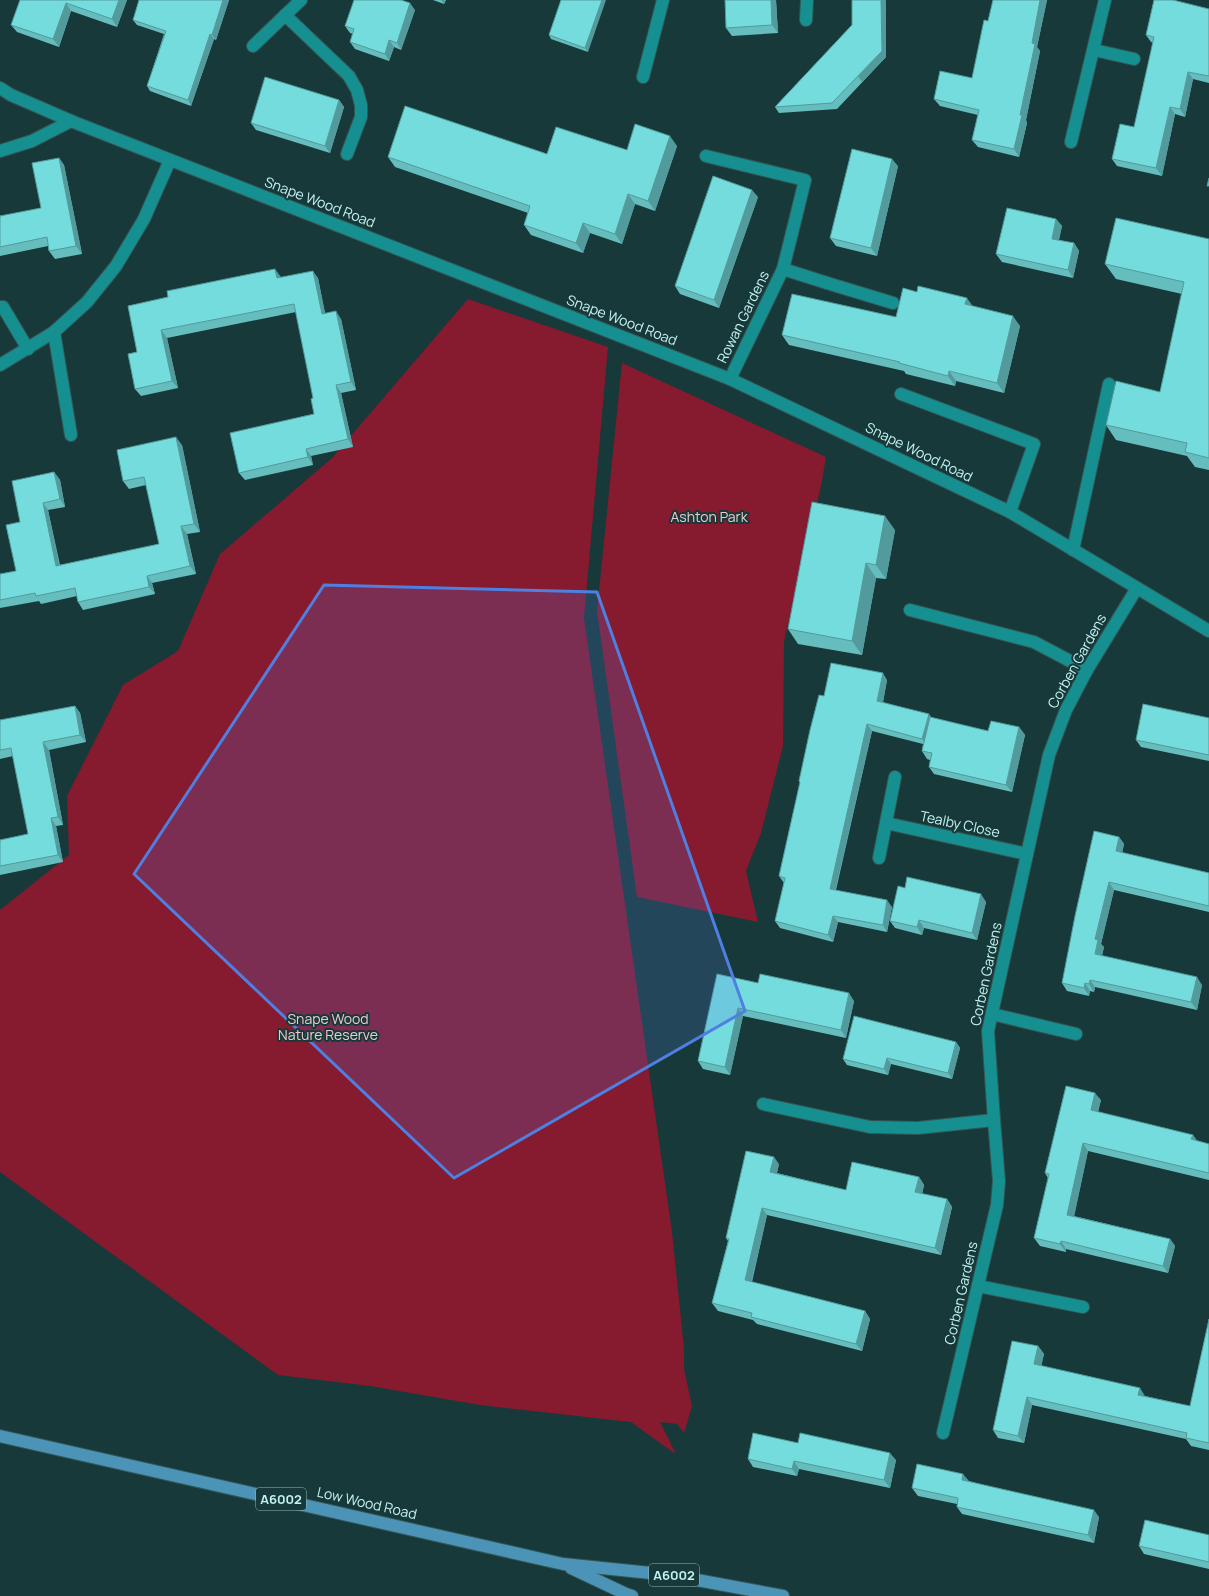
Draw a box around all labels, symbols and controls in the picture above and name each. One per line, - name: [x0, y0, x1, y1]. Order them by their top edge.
- street label: Snape Wood Road: [262, 172, 378, 231]
- street label: Rowan Gardens: [712, 267, 773, 366]
- street label: Snape Wood Road: [564, 290, 680, 349]
- street label: Snape Wood Road: [862, 417, 976, 486]
- park label: Ashton Park: [670, 507, 749, 526]
- street label: Corben Gardens: [1043, 610, 1110, 711]
- street label: Tealby Close: [918, 806, 1002, 841]
- street label: Corben Gardens: [965, 920, 1006, 1027]
- park label: Snape Wood Nature Reserve: [278, 1009, 378, 1044]
- street label: Corben Gardens: [939, 1239, 982, 1346]
- street label: Low Wood Road: [315, 1482, 419, 1523]
- road number: A6002: [256, 1488, 306, 1510]
- road number: A6002: [649, 1564, 699, 1586]

